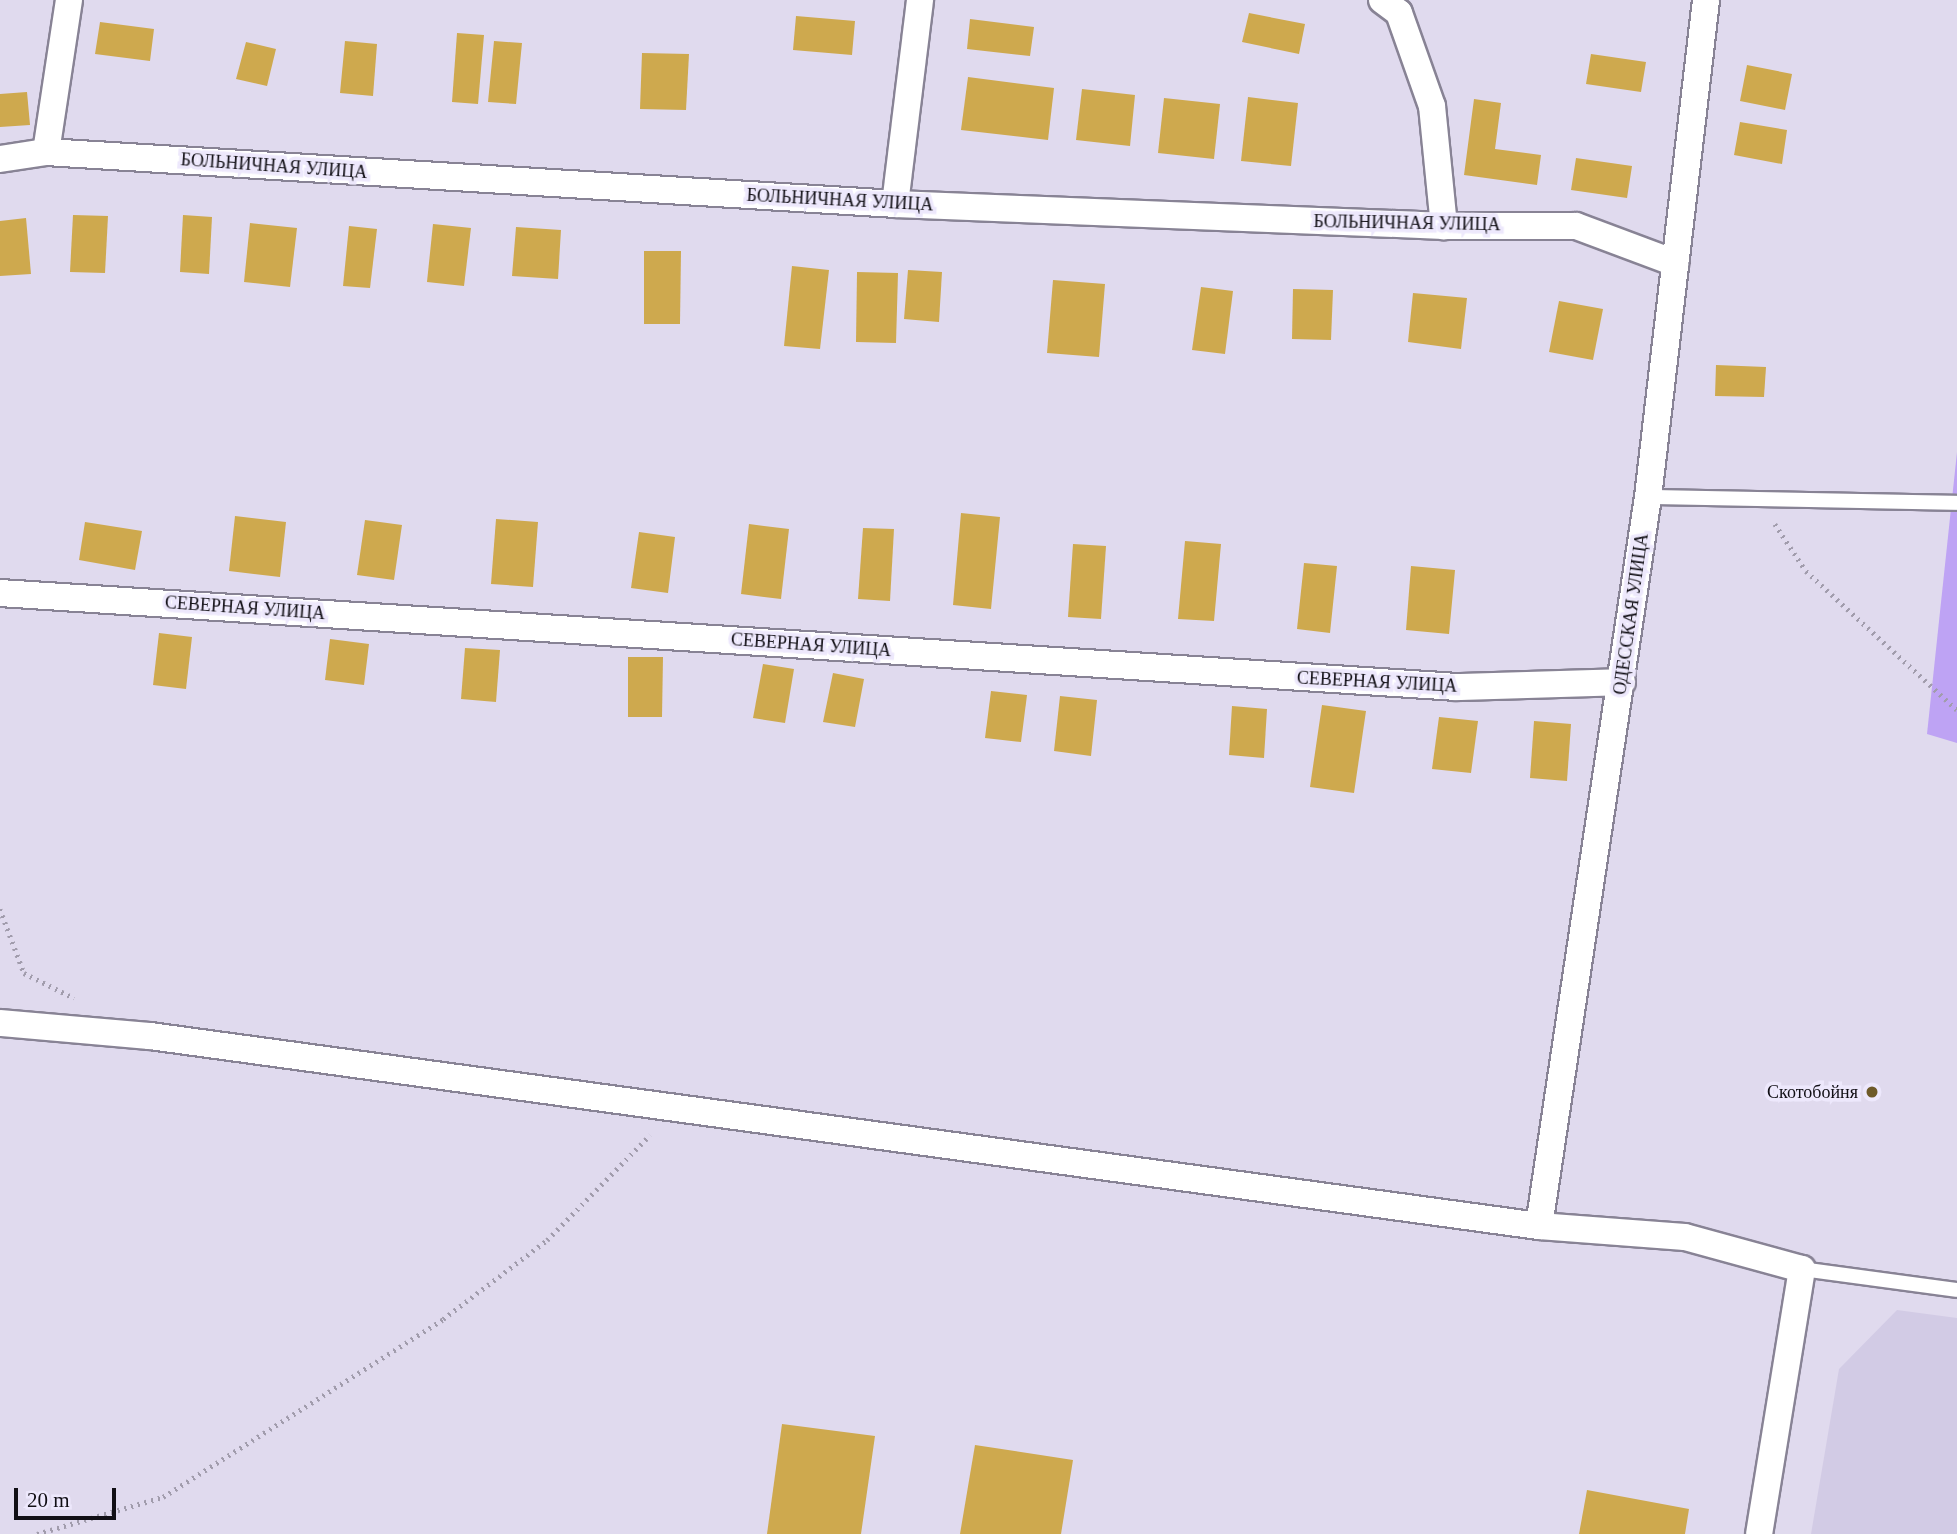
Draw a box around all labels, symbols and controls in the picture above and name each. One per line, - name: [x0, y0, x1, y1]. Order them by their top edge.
- street label: БОЛЬНИЧНАЯ УЛИЦА: [180, 149, 368, 183]
- street label: БОЛЬНИЧНАЯ УЛИЦА: [746, 184, 934, 216]
- street label: БОЛЬНИЧНАЯ УЛИЦА: [1313, 211, 1501, 235]
- street label: ОДЕССКАЯ УЛИЦА: [1609, 532, 1653, 696]
- street label: СЕВЕРНАЯ УЛИЦА: [164, 592, 326, 624]
- street label: СЕВЕРНАЯ УЛИЦА: [730, 629, 892, 661]
- street label: СЕВЕРНАЯ УЛИЦА: [1296, 667, 1458, 697]
- place label: Скотобойня: [1767, 1081, 1858, 1103]
- marker: Скотобойня: [1864, 1084, 1880, 1100]
- scale bar: [18, 1474, 119, 1518]
- text: 20 m: [27, 1488, 70, 1512]

